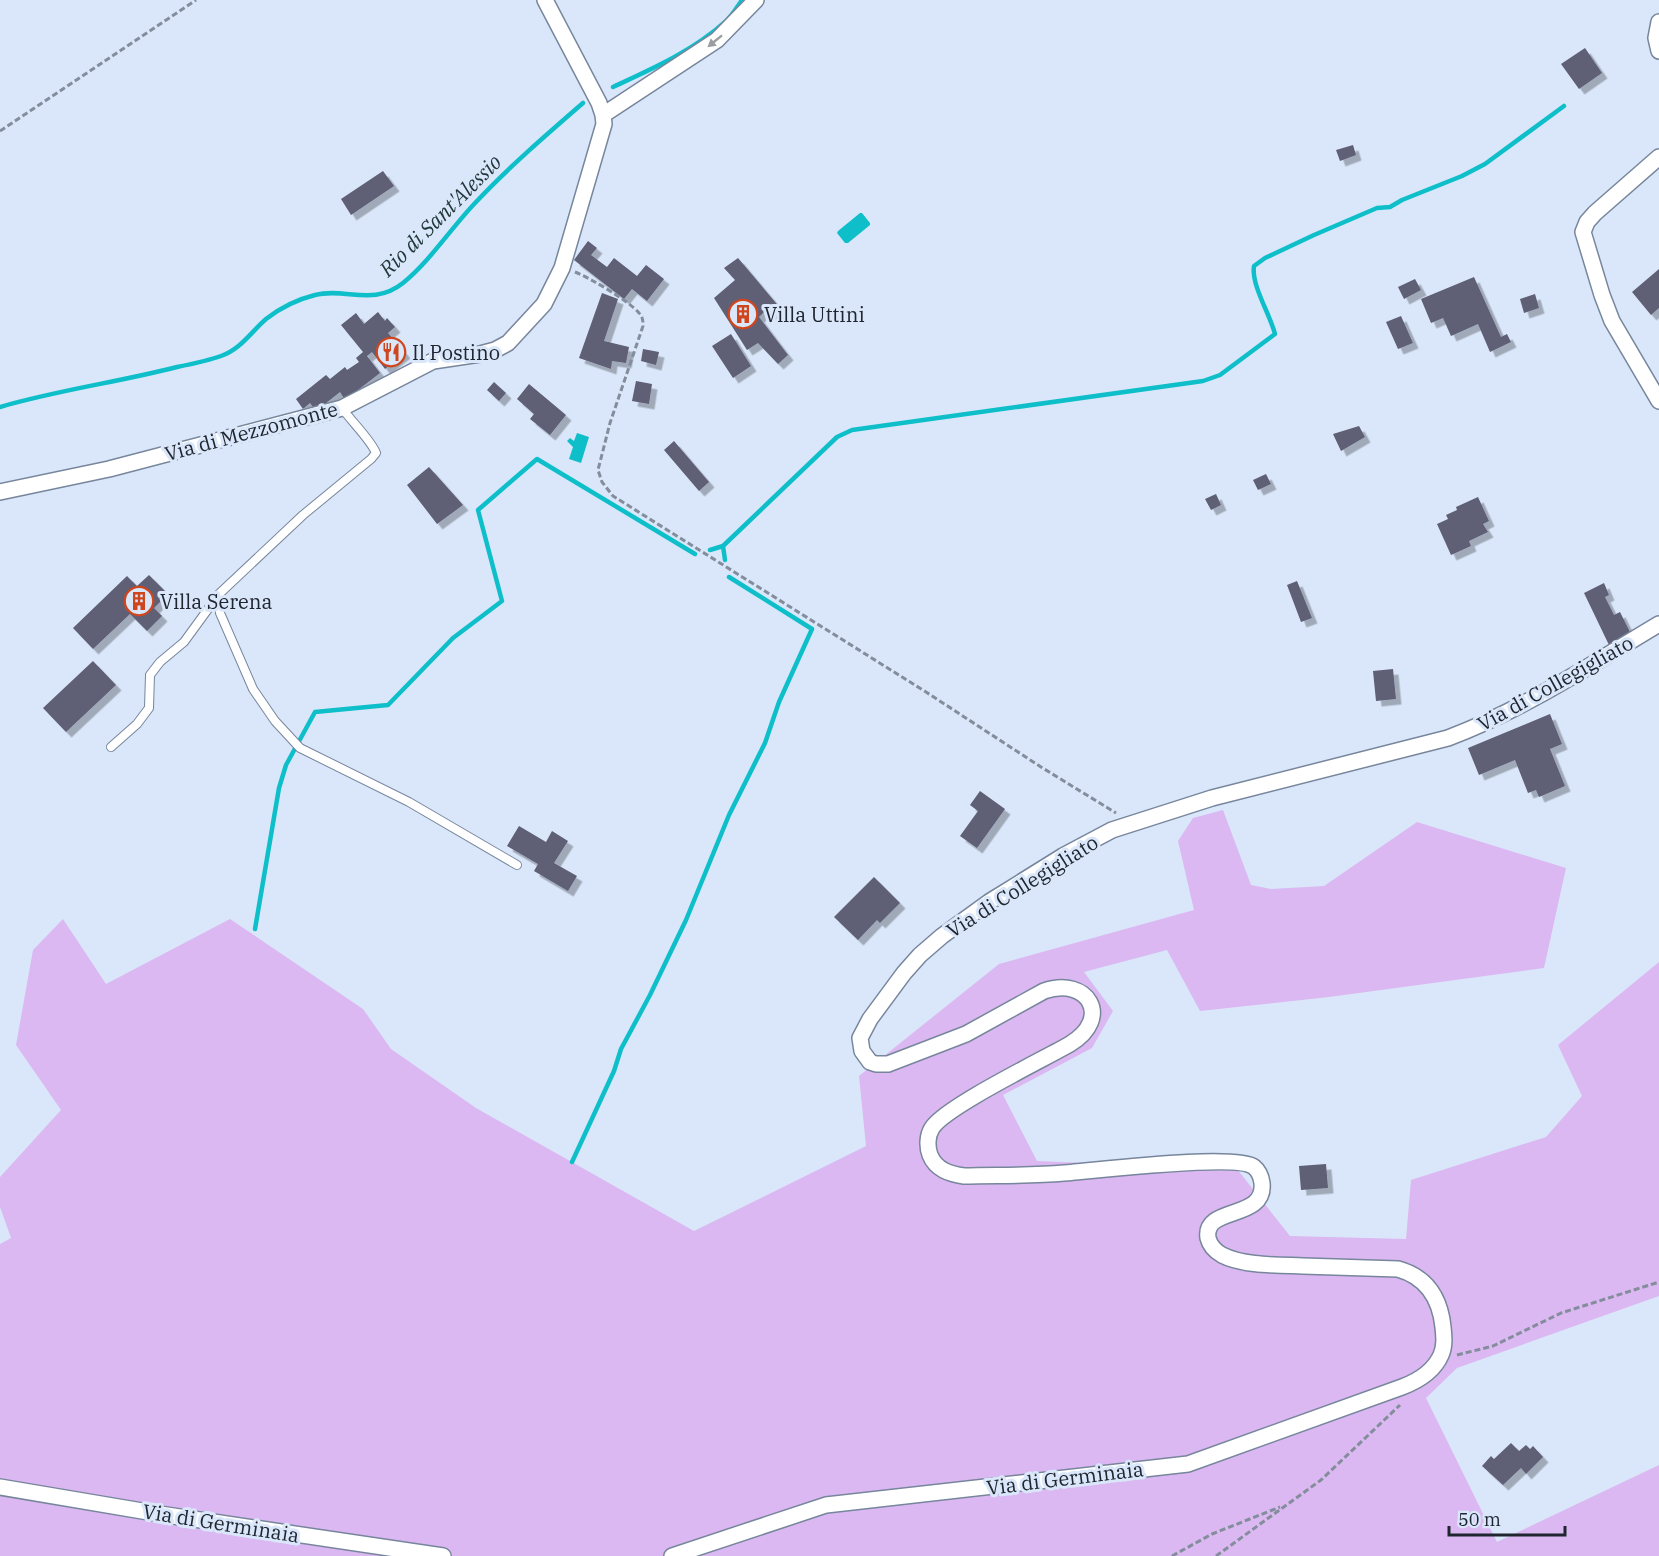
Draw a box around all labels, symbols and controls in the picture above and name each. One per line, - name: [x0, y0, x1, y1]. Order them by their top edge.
- one-way arrow: [708, 34, 723, 47]
- water label: Rio di Sant'Alessio: [372, 148, 507, 283]
- building icon: Villa Uttini: [727, 298, 759, 330]
- place label: Villa Uttini: [764, 301, 865, 328]
- restaurant icon: Il Postino: [375, 336, 407, 368]
- place label: Il Postino: [412, 339, 500, 366]
- street label: Via di Mezzomonte: [161, 395, 341, 467]
- building icon: Villa Serena: [123, 585, 155, 617]
- place label: Villa Serena: [160, 588, 273, 615]
- street label: Via di Collegigliato: [1472, 629, 1638, 737]
- street label: Via di Collegigliato: [941, 828, 1103, 944]
- street label: Via di Germinaia: [985, 1455, 1145, 1501]
- street label: Via di Germinaia: [141, 1497, 301, 1549]
- scale bar: [1449, 1499, 1564, 1537]
- text: 50 m: [1458, 1508, 1501, 1531]

